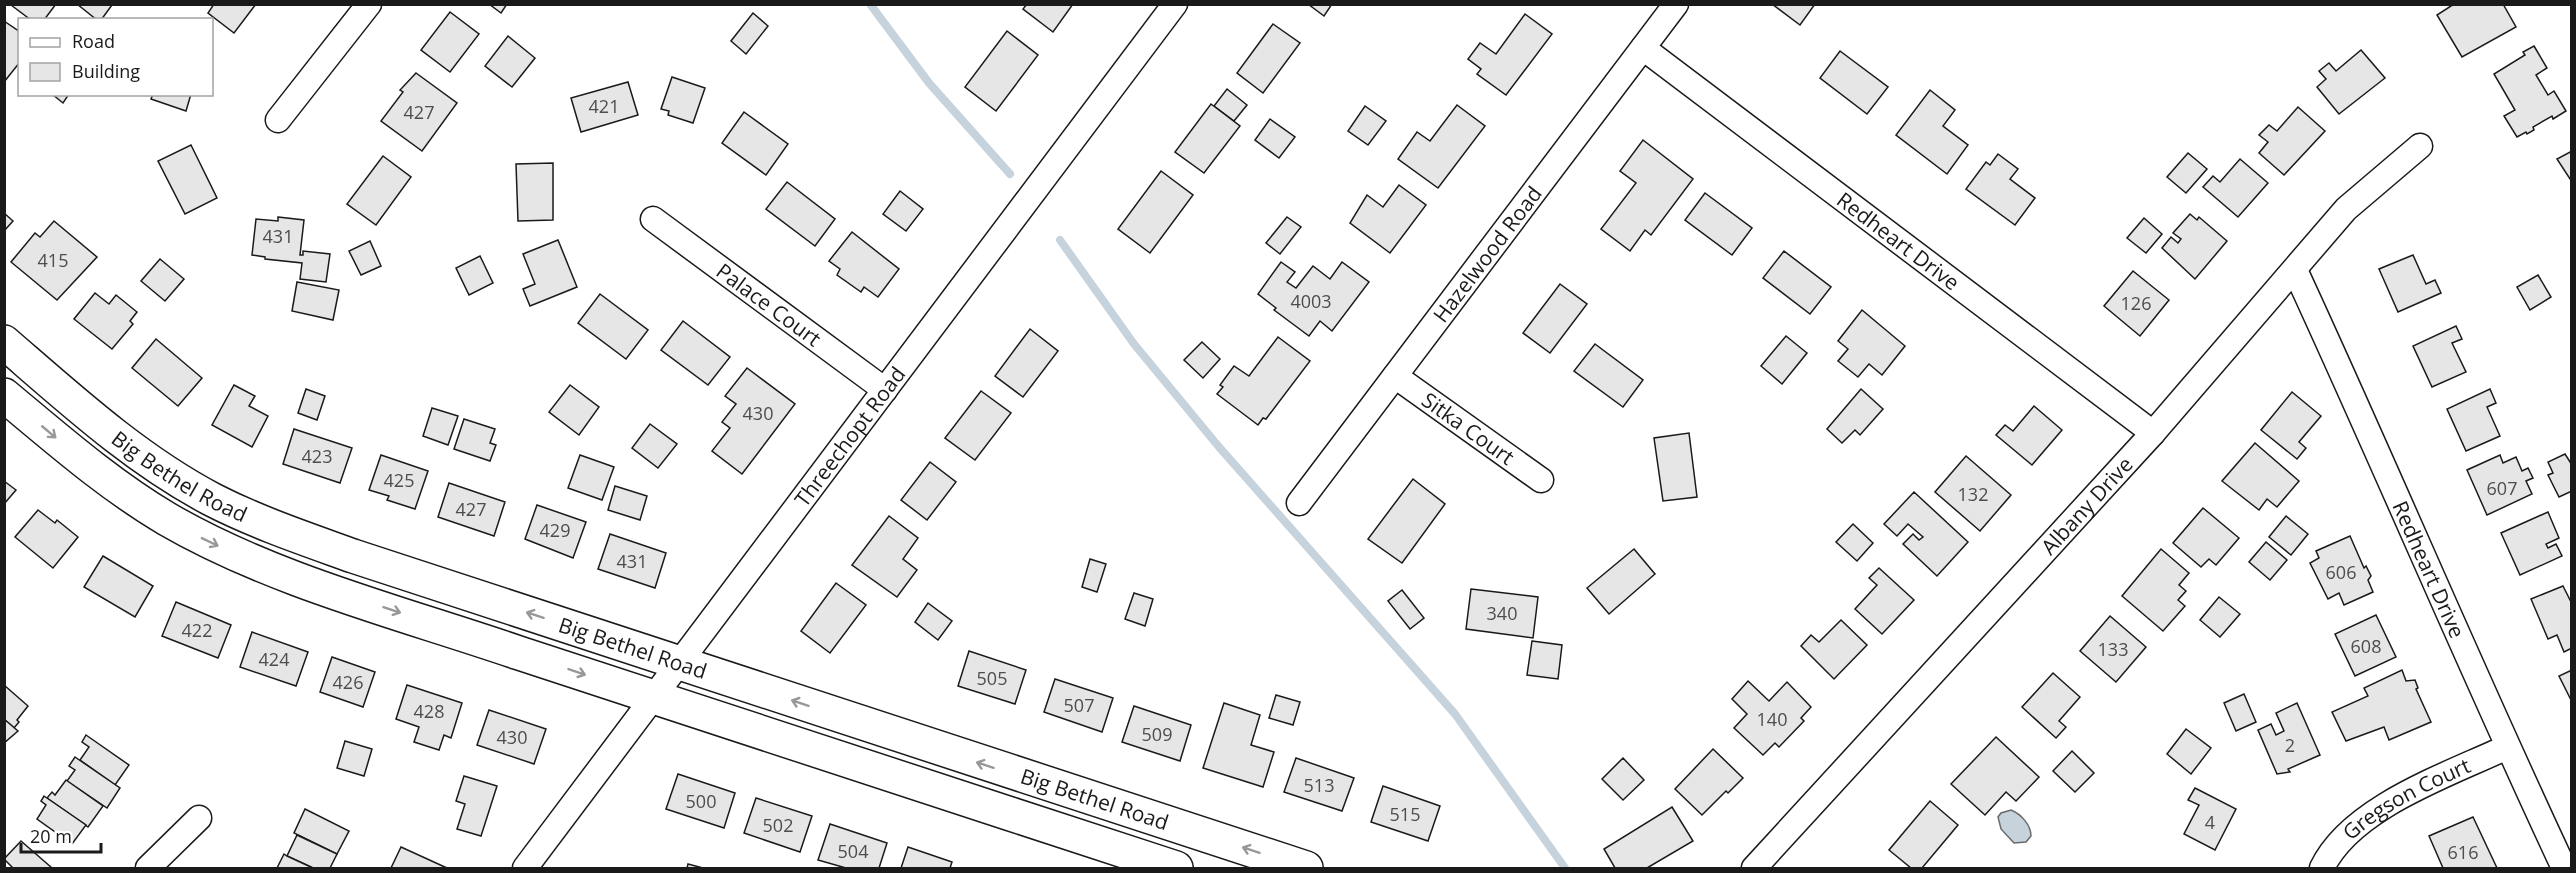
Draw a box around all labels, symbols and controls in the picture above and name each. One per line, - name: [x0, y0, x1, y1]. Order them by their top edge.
- legend: [18, 18, 213, 96]
- text: Road: [72, 29, 115, 53]
- text: Building: [72, 59, 140, 83]
- house number: 421: [589, 94, 619, 118]
- house number: 427: [404, 100, 434, 124]
- street label: Hazelwood Road: [1426, 180, 1548, 328]
- street label: Redheart Drive: [1831, 185, 1965, 296]
- house number: 431: [263, 224, 293, 248]
- house number: 415: [38, 248, 68, 272]
- street label: Palace Court: [711, 257, 827, 352]
- house number: 4003: [1290, 289, 1332, 313]
- house number: 126: [2121, 291, 2151, 315]
- street label: Threechopt Road: [788, 361, 911, 512]
- street label: Sitka Court: [1416, 386, 1520, 471]
- house number: 430: [743, 401, 773, 425]
- street label: Big Bethel Road: [106, 424, 252, 528]
- one-way arrow: [41, 426, 57, 439]
- house number: 423: [302, 444, 332, 468]
- street label: Albany Drive: [2035, 450, 2139, 560]
- house number: 425: [384, 468, 414, 492]
- house number: 607: [2487, 476, 2517, 500]
- house number: 132: [1958, 482, 1988, 506]
- street label: Redheart Drive: [2387, 496, 2472, 642]
- house number: 427: [456, 497, 486, 521]
- house number: 429: [540, 518, 570, 542]
- one-way arrow: [201, 536, 219, 548]
- house number: 431: [617, 549, 647, 573]
- house number: 606: [2326, 560, 2356, 584]
- house number: 340: [1487, 601, 1517, 625]
- one-way arrow: [382, 605, 401, 616]
- one-way arrow: [526, 609, 545, 620]
- street label: Big Bethel Road: [555, 610, 711, 685]
- house number: 422: [182, 618, 212, 642]
- house number: 608: [2351, 634, 2381, 658]
- house number: 133: [2098, 637, 2128, 661]
- house number: 424: [259, 647, 289, 671]
- house number: 505: [977, 666, 1007, 690]
- one-way arrow: [567, 668, 586, 679]
- house number: 426: [333, 670, 363, 694]
- house number: 507: [1064, 693, 1094, 717]
- one-way arrow: [791, 697, 810, 708]
- house number: 428: [414, 699, 444, 723]
- house number: 140: [1757, 707, 1787, 731]
- house number: 509: [1142, 722, 1172, 746]
- house number: 430: [497, 725, 527, 749]
- house number: 2: [2285, 733, 2295, 757]
- street label: Gregson Court: [2336, 751, 2475, 846]
- one-way arrow: [976, 758, 995, 769]
- street label: Big Bethel Road: [1017, 762, 1172, 836]
- house number: 513: [1304, 773, 1334, 797]
- house number: 500: [686, 789, 716, 813]
- house number: 515: [1390, 802, 1420, 826]
- house number: 4: [2205, 810, 2215, 834]
- house number: 502: [763, 813, 793, 837]
- scale bar: [21, 816, 100, 854]
- text: 20 m: [30, 824, 72, 848]
- house number: 504: [838, 839, 868, 863]
- house number: 616: [2448, 840, 2478, 864]
- one-way arrow: [1242, 844, 1261, 855]

